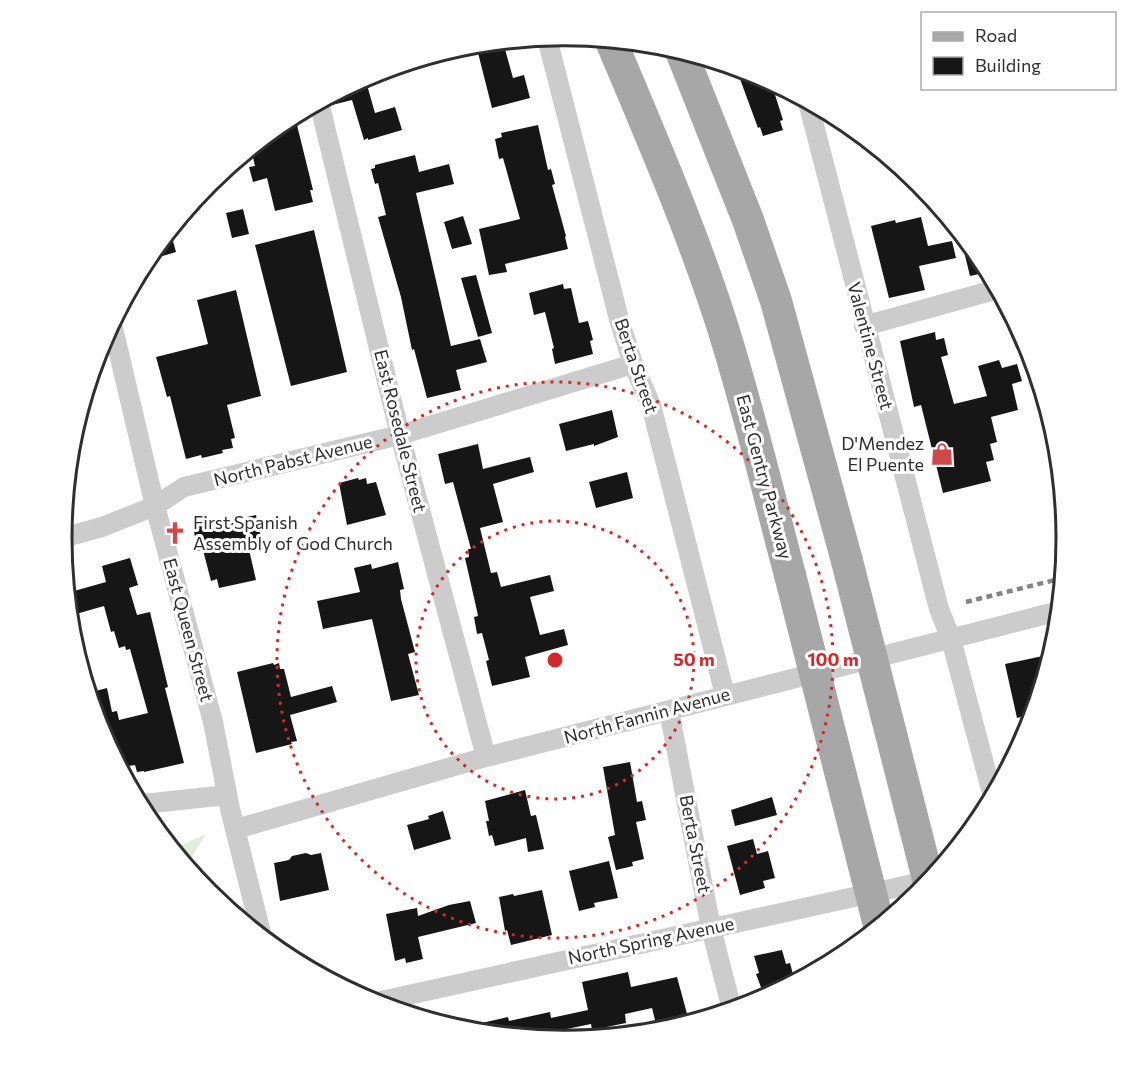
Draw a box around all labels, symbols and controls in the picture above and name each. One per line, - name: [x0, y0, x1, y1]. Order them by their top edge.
- legend: [921, 12, 1116, 90]
- text: Road: [975, 24, 1017, 46]
- text: Building: [975, 54, 1041, 76]
- street label: Valentine Street: [843, 279, 899, 412]
- street label: Berta Street: [610, 315, 664, 416]
- street label: East Rosedale Street: [370, 347, 432, 514]
- street label: East Gentry Parkway: [732, 392, 798, 562]
- street label: North Pabst Avenue: [211, 430, 374, 490]
- place label: D'Mendez El Puente: [841, 432, 924, 475]
- shop icon: D'Mendez El Puente: [929, 441, 955, 467]
- place label: First Spanish Assembly of God Church: [193, 511, 393, 554]
- church icon: First Spanish Assembly of God Church: [162, 520, 188, 546]
- street label: East Queen Street: [159, 556, 219, 704]
- text: 50 m: [673, 648, 715, 670]
- text: 100 m: [807, 648, 859, 670]
- centre of rings: [545, 650, 565, 670]
- street label: North Fannin Avenue: [561, 682, 732, 748]
- street label: Berta Street: [676, 793, 716, 895]
- street label: North Spring Avenue: [566, 912, 736, 968]

